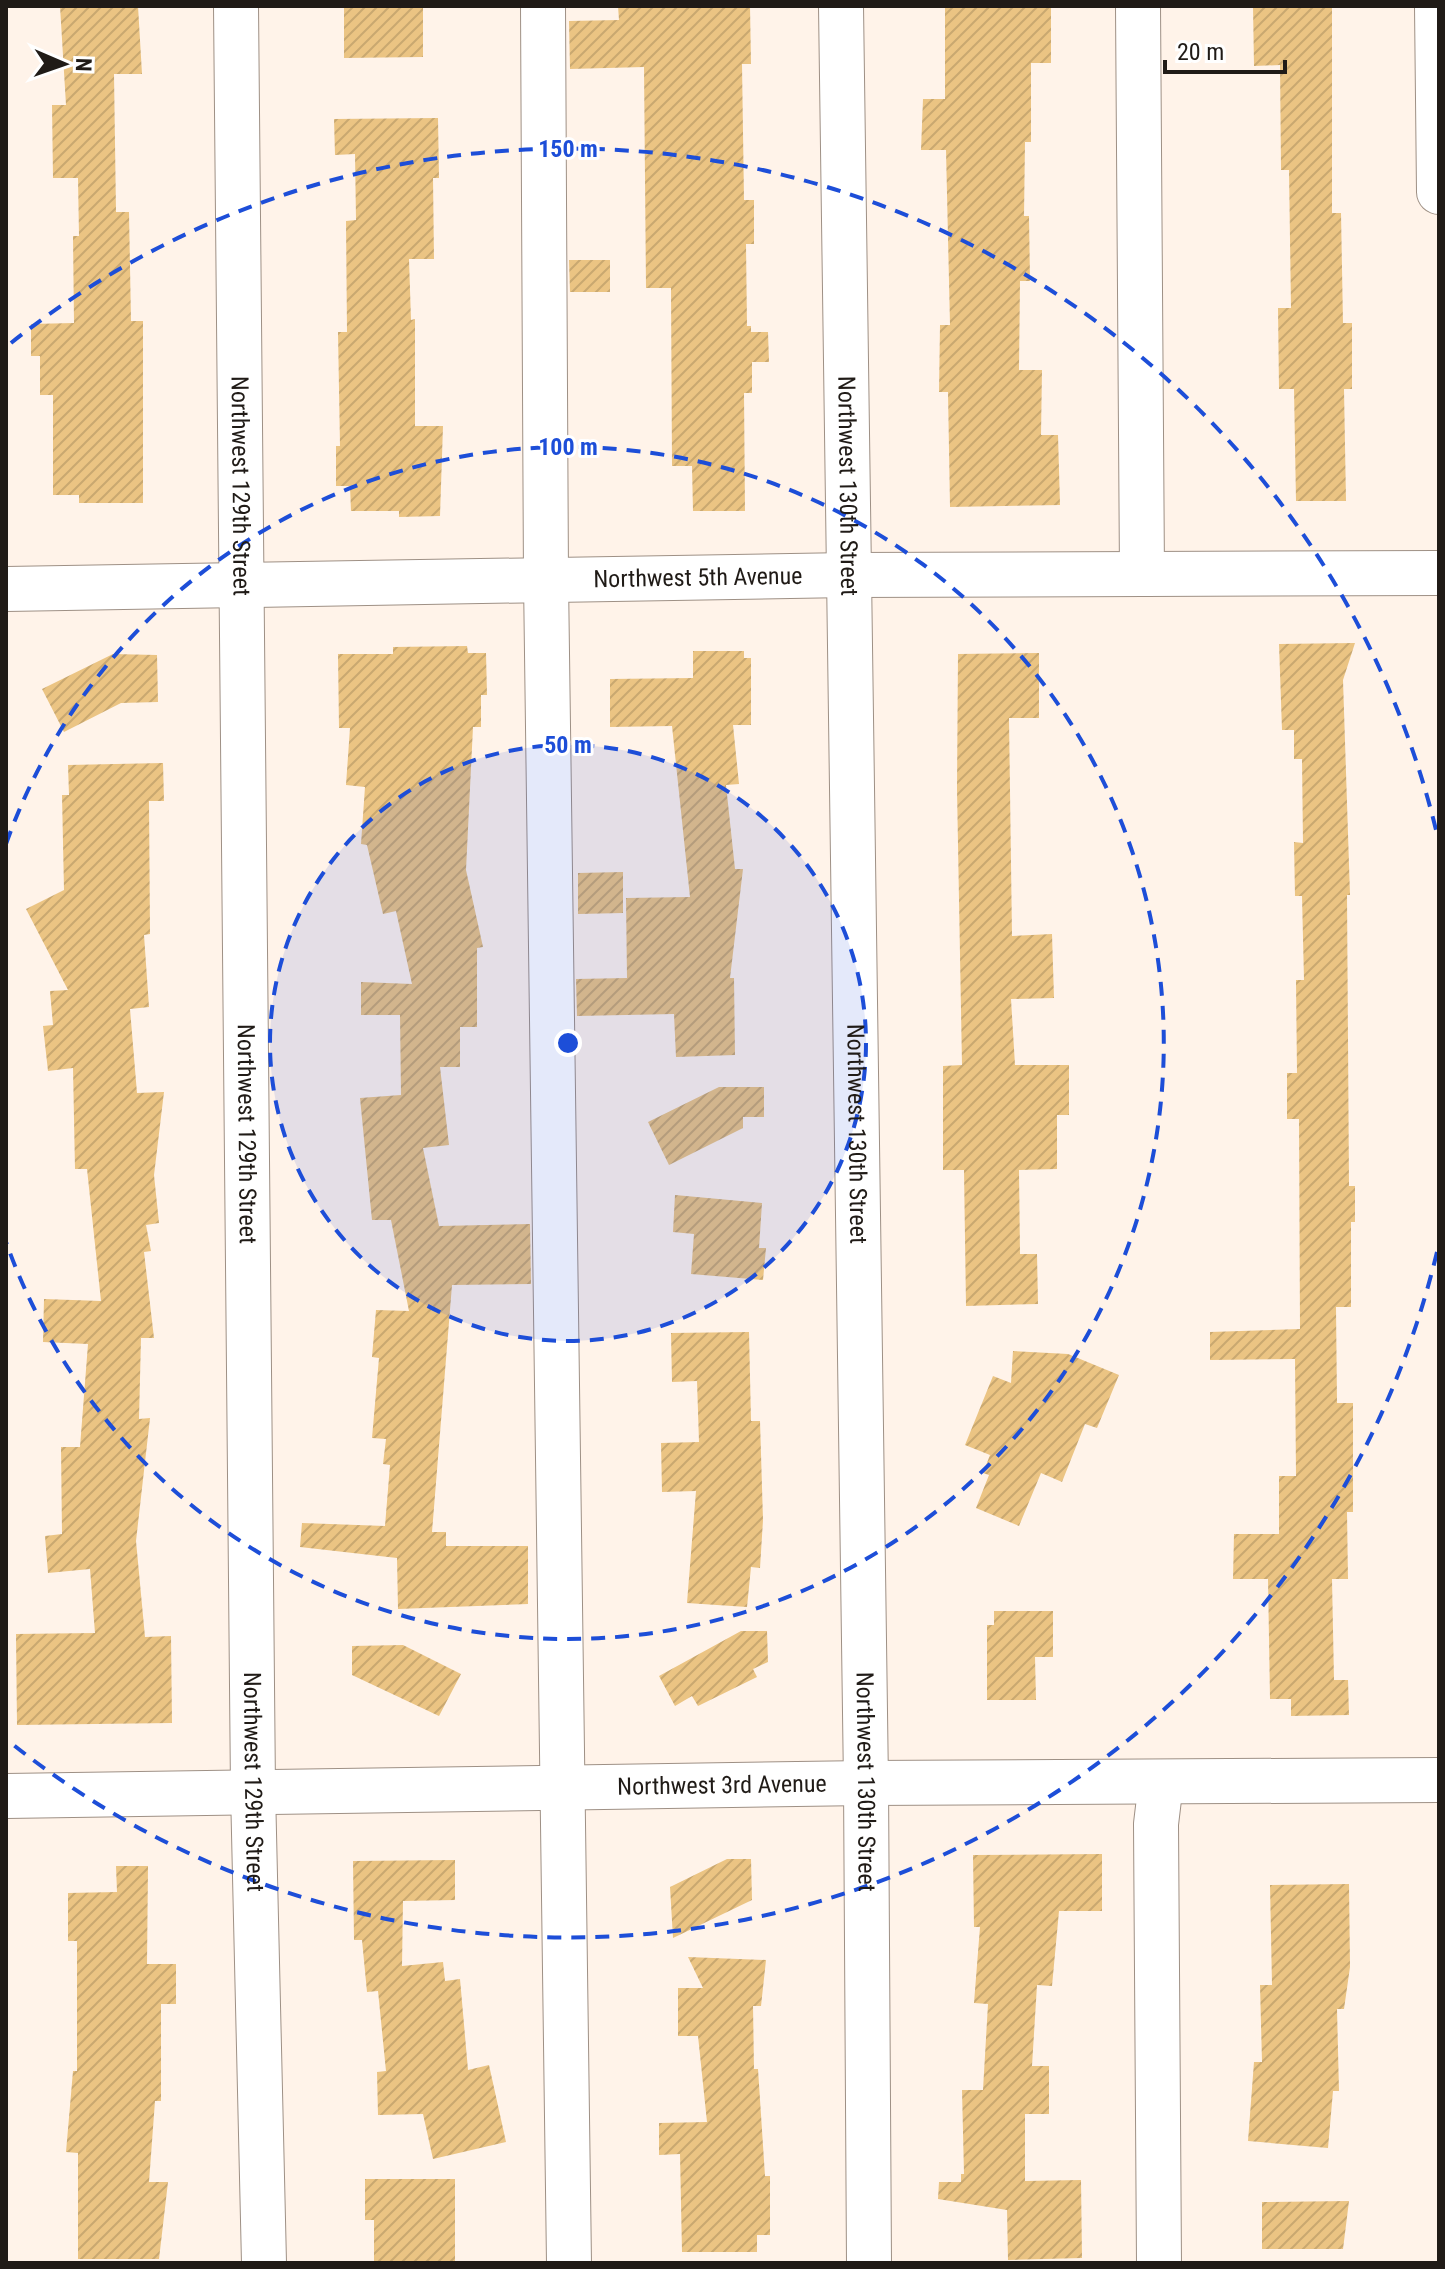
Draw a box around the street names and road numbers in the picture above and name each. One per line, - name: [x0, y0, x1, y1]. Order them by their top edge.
- street label: Northwest 129th Street: [226, 376, 256, 596]
- street label: Northwest 130th Street: [832, 376, 863, 596]
- street label: Northwest 5th Avenue: [593, 562, 803, 593]
- street label: Northwest 129th Street: [232, 1024, 262, 1244]
- street label: Northwest 130th Street: [841, 1024, 872, 1244]
- street label: Northwest 129th Street: [238, 1672, 269, 1892]
- street label: Northwest 130th Street: [850, 1672, 881, 1892]
- street label: Northwest 3rd Avenue: [617, 1770, 827, 1801]

